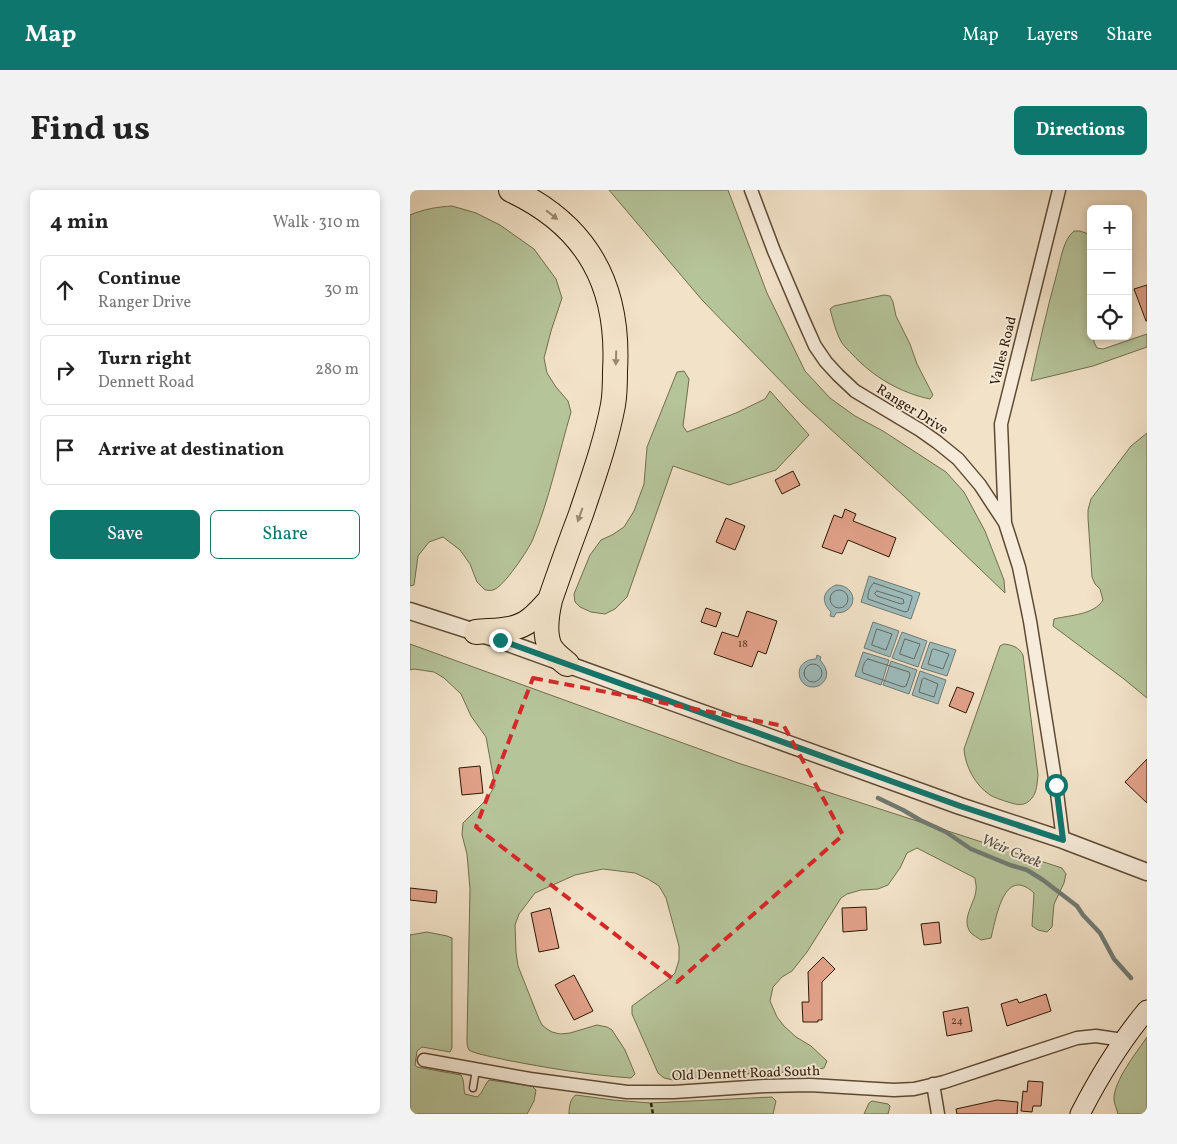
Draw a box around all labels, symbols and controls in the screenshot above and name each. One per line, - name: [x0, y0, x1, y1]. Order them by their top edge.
- text: Map: [25, 18, 76, 52]
- text: Map: [962, 23, 998, 48]
- text: Layers: [1026, 23, 1078, 48]
- text: Share: [1106, 23, 1152, 48]
- text: Find us: [30, 106, 150, 154]
- button: Directions: [1014, 106, 1147, 155]
- map controls: [1087, 205, 1132, 340]
- button: +: [1087, 205, 1132, 250]
- text: 4 min: [50, 208, 109, 237]
- one-way arrow: [546, 209, 559, 220]
- text: Walk · 310 m: [273, 212, 360, 234]
- button: −: [1087, 250, 1132, 295]
- text: Continue: [98, 266, 181, 292]
- icon: ahead: [51, 276, 79, 304]
- text: 30 m: [324, 279, 359, 301]
- text: Ranger Drive: [98, 292, 191, 314]
- button: locate: [1087, 295, 1132, 340]
- street label: Valles Road: [986, 314, 1022, 388]
- text: Turn right: [98, 346, 191, 372]
- one-way arrow: [612, 350, 620, 366]
- icon: right: [51, 356, 79, 384]
- text: 280 m: [315, 359, 359, 381]
- text: Dennett Road: [98, 372, 194, 394]
- street label: Ranger Drive: [872, 380, 952, 440]
- icon: arrive: [51, 436, 79, 464]
- text: Arrive at destination: [98, 437, 284, 463]
- one-way arrow: [576, 508, 584, 523]
- button: Save: [50, 510, 200, 559]
- button: Share: [210, 510, 360, 559]
- route end: [489, 629, 512, 652]
- house number: 18: [738, 637, 748, 652]
- route start: [1045, 774, 1068, 797]
- water label: Weir Creek: [978, 830, 1044, 874]
- house number: 24: [951, 1014, 963, 1029]
- street label: Old Dennett Road South: [671, 1062, 821, 1086]

